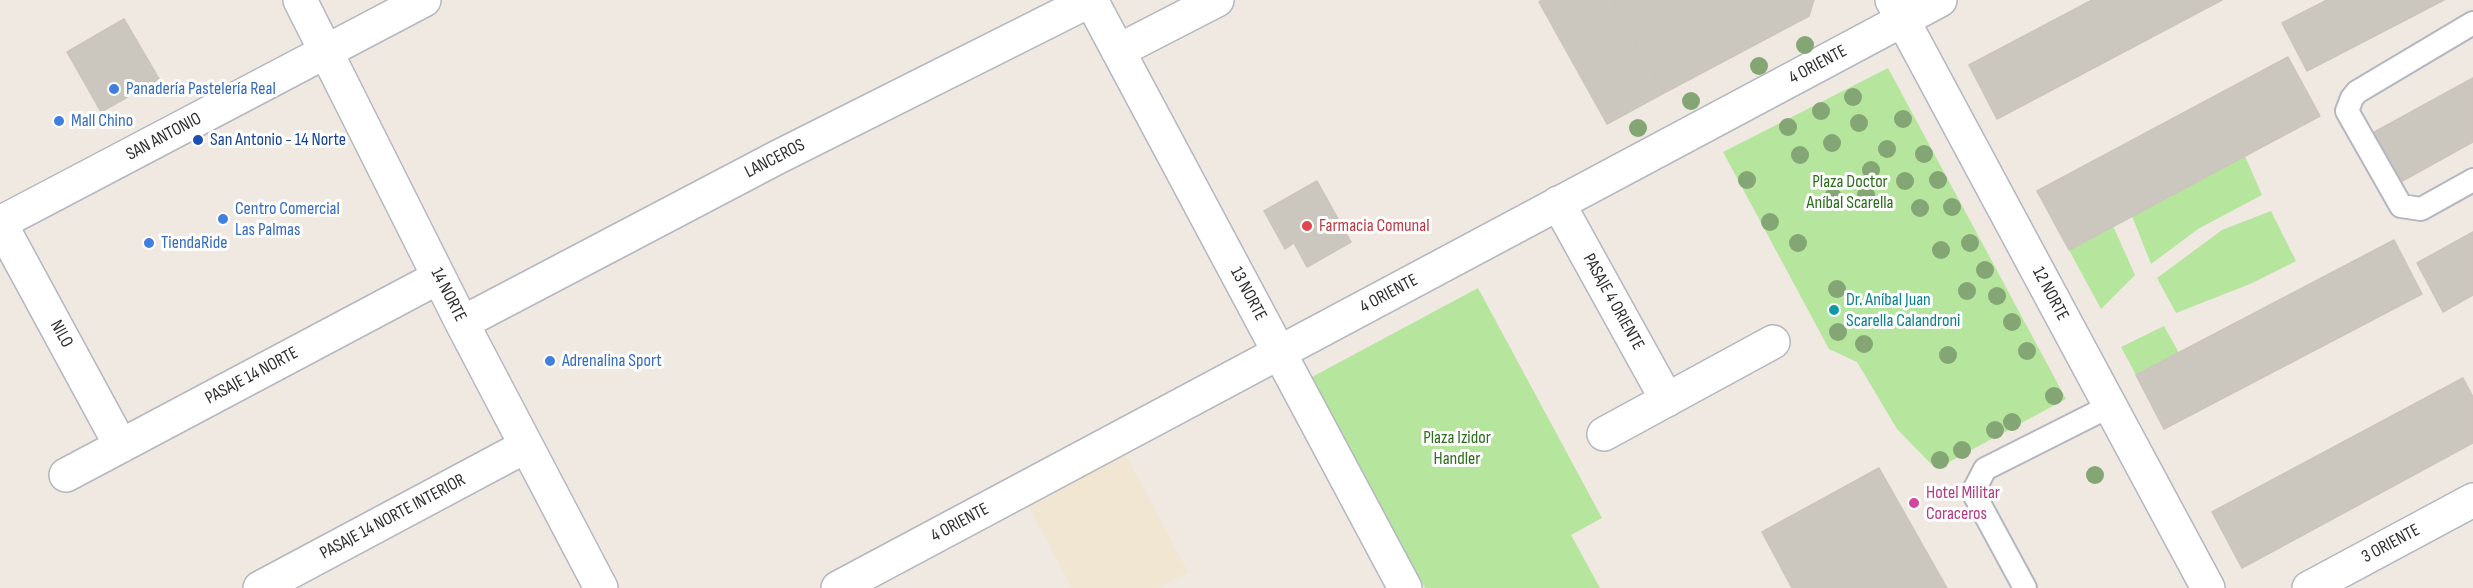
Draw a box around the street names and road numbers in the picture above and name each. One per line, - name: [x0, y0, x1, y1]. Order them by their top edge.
- street label: 4 ORIENTE: [1785, 41, 1851, 89]
- street label: SAN ANTONIO: [123, 108, 205, 166]
- street label: LANCEROS: [741, 135, 809, 183]
- street label: PASAJE 4 ORIENTE: [1578, 250, 1648, 354]
- street label: 12 NORTE: [2027, 263, 2073, 325]
- street label: 14 NORTE: [425, 264, 471, 326]
- street label: 13 NORTE: [1225, 264, 1271, 324]
- street label: 4 ORIENTE: [1356, 270, 1422, 318]
- street label: NILO: [45, 317, 77, 351]
- street label: PASAJE 14 NORTE: [202, 343, 302, 409]
- street label: PASAJE 14 NORTE INTERIOR: [317, 470, 469, 564]
- street label: 4 ORIENTE: [927, 499, 993, 547]
- street label: 3 ORIENTE: [2358, 520, 2424, 568]

